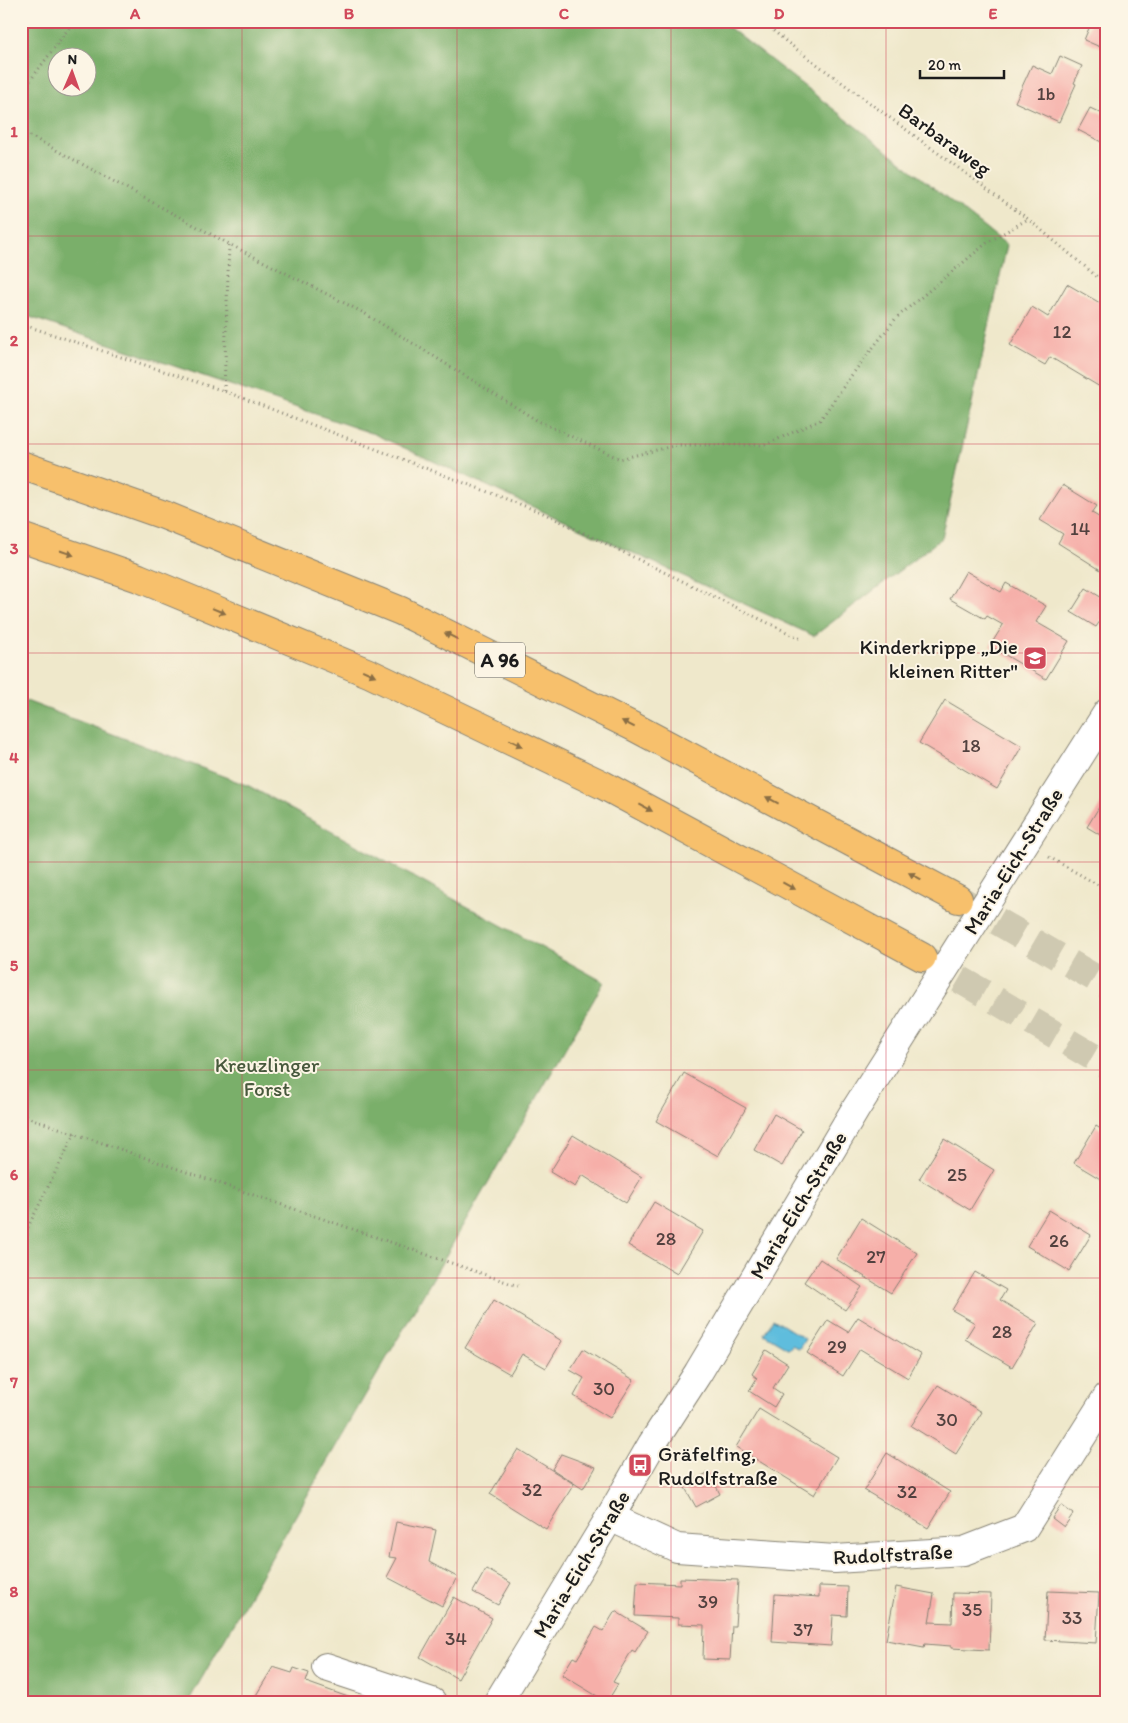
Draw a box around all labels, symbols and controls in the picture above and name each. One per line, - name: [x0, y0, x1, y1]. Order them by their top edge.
- text: A: [129, 4, 141, 23]
- text: B: [344, 4, 355, 23]
- text: C: [559, 4, 570, 23]
- text: D: [774, 4, 785, 23]
- text: E: [989, 4, 998, 23]
- north arrow: [48, 48, 98, 98]
- scale bar: [920, 48, 1004, 80]
- text: N: [67, 51, 77, 68]
- text: 20 m: [928, 56, 962, 74]
- house number: 1b: [1037, 82, 1055, 105]
- street label: Barbaraweg: [894, 97, 996, 181]
- text: 1: [10, 122, 18, 141]
- house number: 12: [1053, 320, 1071, 343]
- text: 2: [10, 331, 19, 350]
- house number: 14: [1070, 517, 1090, 540]
- text: 3: [10, 539, 19, 558]
- one-way arrow: [60, 550, 75, 557]
- one-way arrow: [212, 608, 226, 616]
- one-way arrow: [444, 632, 458, 640]
- place label: Kinderkrippe „Die kleinen Ritter": [860, 634, 1018, 683]
- road number: A 96: [475, 642, 525, 678]
- school or university icon: Kinderkrippe „Die kleinen Ritter": [1022, 645, 1048, 671]
- one-way arrow: [362, 670, 376, 678]
- one-way arrow: [621, 720, 635, 728]
- house number: 18: [961, 734, 981, 757]
- one-way arrow: [509, 740, 523, 748]
- text: 4: [9, 748, 19, 767]
- street label: Maria-Eich-Straße: [958, 783, 1068, 939]
- one-way arrow: [764, 796, 779, 804]
- one-way arrow: [639, 804, 653, 813]
- one-way arrow: [908, 872, 923, 880]
- one-way arrow: [782, 881, 796, 890]
- text: 5: [10, 956, 19, 975]
- park label: Kreuzlinger Forst: [215, 1052, 320, 1101]
- street label: Maria-Eich-Straße: [744, 1127, 852, 1283]
- house number: 25: [947, 1163, 967, 1186]
- text: 6: [10, 1165, 19, 1184]
- house number: 28: [656, 1227, 676, 1250]
- house number: 26: [1049, 1229, 1069, 1252]
- house number: 27: [866, 1245, 886, 1268]
- house number: 28: [992, 1320, 1012, 1343]
- house number: 29: [827, 1335, 847, 1358]
- text: 7: [9, 1373, 18, 1392]
- house number: 30: [593, 1377, 615, 1400]
- house number: 30: [936, 1408, 958, 1431]
- place label: Gräfelfing, Rudolfstraße: [658, 1441, 778, 1490]
- bus stop icon: Gräfelfing, Rudolfstraße: [627, 1452, 653, 1478]
- house number: 32: [522, 1478, 542, 1501]
- house number: 32: [897, 1480, 917, 1503]
- street label: Maria-Eich-Straße: [527, 1486, 635, 1642]
- street label: Rudolfstraße: [833, 1538, 953, 1570]
- text: 8: [10, 1582, 19, 1601]
- house number: 39: [698, 1590, 718, 1613]
- house number: 35: [962, 1598, 982, 1621]
- house number: 33: [1062, 1606, 1082, 1629]
- house number: 37: [793, 1618, 813, 1641]
- house number: 34: [445, 1627, 467, 1650]

